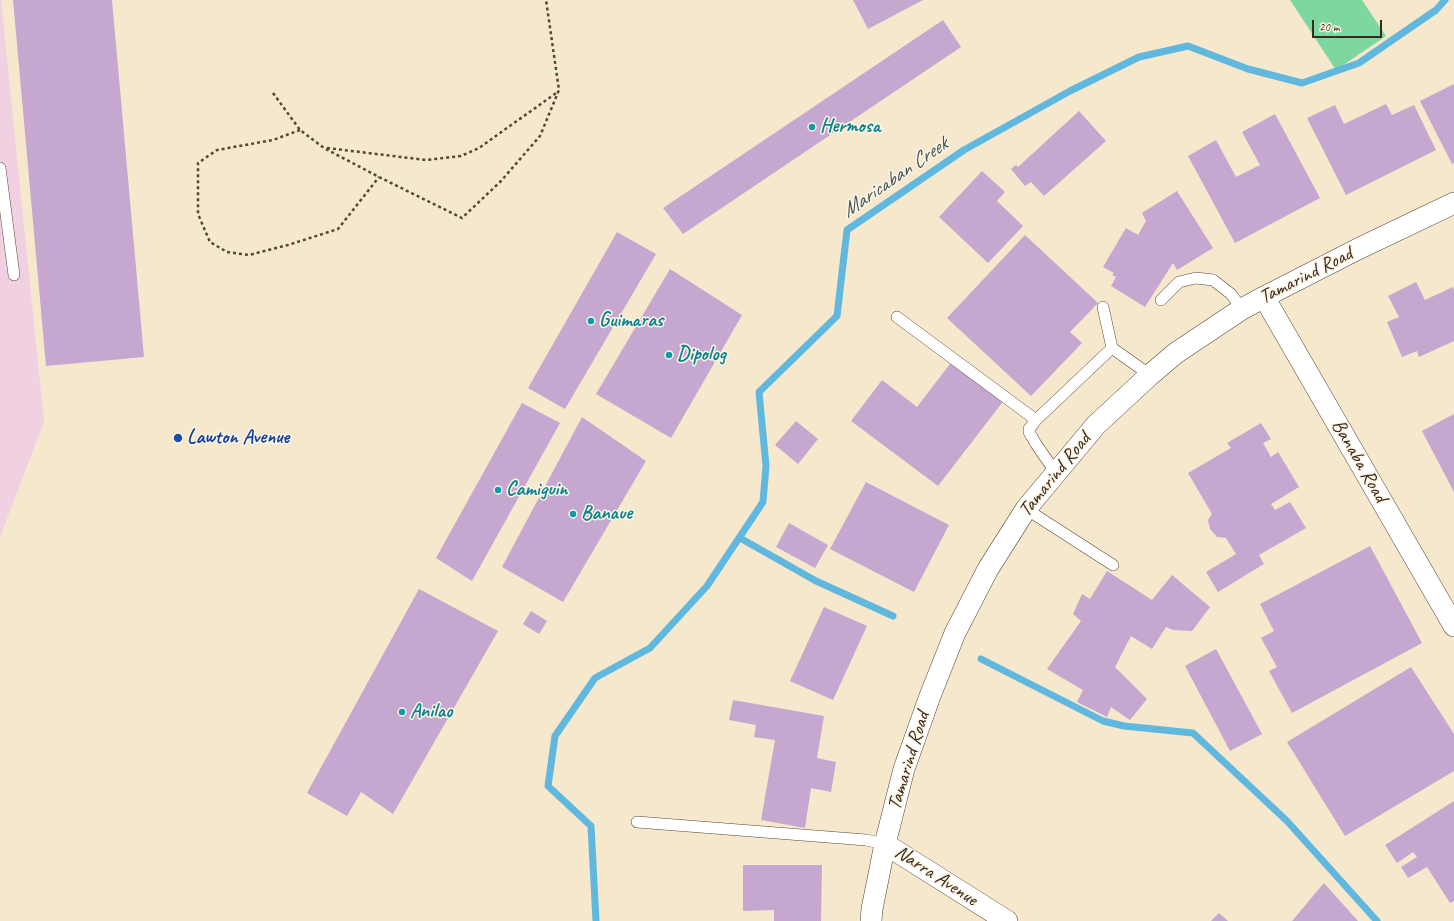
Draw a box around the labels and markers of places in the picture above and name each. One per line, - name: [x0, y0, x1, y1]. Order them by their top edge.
- place label: Hermosa: [820, 115, 880, 139]
- marker: Hermosa: [807, 122, 817, 132]
- place label: Guimaras: [599, 309, 663, 333]
- marker: Guimaras: [586, 316, 596, 326]
- place label: Dipolog: [677, 343, 726, 367]
- marker: Dipolog: [664, 350, 674, 360]
- place label: Lawton Avenue: [187, 426, 289, 450]
- marker: Lawton Avenue: [172, 432, 184, 444]
- place label: Camiguin: [506, 478, 568, 502]
- marker: Camiguin: [493, 485, 503, 495]
- place label: Banaue: [581, 502, 632, 526]
- marker: Banaue: [568, 509, 578, 519]
- place label: Anilao: [410, 700, 452, 724]
- marker: Anilao: [397, 707, 407, 717]

